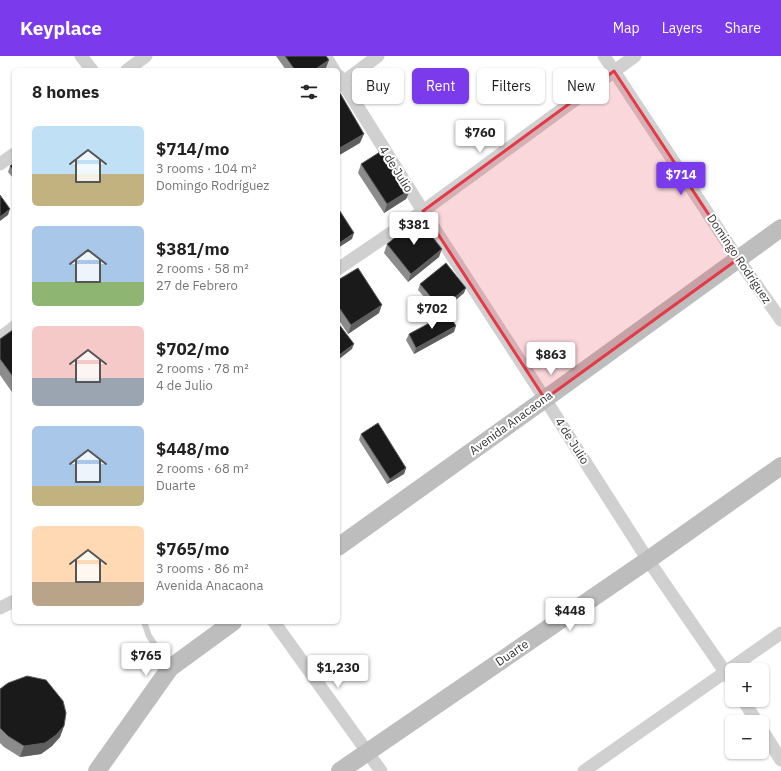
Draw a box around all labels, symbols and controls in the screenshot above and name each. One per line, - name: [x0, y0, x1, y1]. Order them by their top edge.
- text: Keyplace: [20, 16, 102, 40]
- text: Map: [613, 19, 640, 37]
- text: Layers: [662, 19, 703, 37]
- text: Share: [725, 19, 761, 37]
- chip: Buy: [352, 68, 404, 104]
- chip: Rent: [412, 68, 469, 104]
- chip: Filters: [477, 68, 545, 104]
- chip: New: [553, 68, 609, 104]
- text: 8 homes: [32, 81, 99, 103]
- icon: filters: [298, 81, 320, 103]
- pin: $760: [456, 120, 504, 154]
- text: $760: [464, 124, 496, 141]
- text: $714/mo: [156, 138, 229, 160]
- icon: home: [64, 142, 112, 190]
- street label: 4 de Julio: [376, 143, 417, 195]
- text: 3 rooms · 104 m²: [156, 160, 257, 177]
- pin: $714: [657, 162, 705, 196]
- text: $714: [665, 166, 697, 183]
- text: Domingo Rodríguez: [156, 177, 269, 194]
- street label: Domingo Rodríguez: [704, 211, 775, 307]
- pin: $381: [390, 212, 438, 246]
- text: $381: [398, 216, 430, 233]
- text: $381/mo: [156, 238, 229, 260]
- icon: home: [64, 242, 112, 290]
- text: 2 rooms · 58 m²: [156, 260, 249, 277]
- text: 27 de Febrero: [156, 277, 238, 294]
- pin: $702: [408, 296, 456, 330]
- text: $702: [416, 300, 448, 317]
- text: $702/mo: [156, 338, 229, 360]
- icon: home: [64, 342, 112, 390]
- pin: $863: [527, 342, 575, 376]
- text: $863: [535, 346, 567, 363]
- text: 2 rooms · 78 m²: [156, 360, 249, 377]
- text: 4 de Julio: [156, 377, 213, 394]
- street label: Avenida Anacaona: [466, 387, 556, 458]
- street label: 4 de Julio: [552, 415, 593, 467]
- text: $448/mo: [156, 438, 229, 460]
- icon: home: [64, 442, 112, 490]
- text: 2 rooms · 68 m²: [156, 460, 249, 477]
- text: Duarte: [156, 477, 196, 494]
- text: $765/mo: [156, 538, 229, 560]
- icon: home: [64, 542, 112, 590]
- text: 3 rooms · 86 m²: [156, 560, 249, 577]
- text: Avenida Anacaona: [156, 577, 263, 594]
- pin: $448: [546, 598, 594, 632]
- text: $448: [554, 602, 586, 619]
- street label: Duarte: [492, 636, 531, 669]
- pin: $765: [122, 643, 170, 677]
- text: $765: [130, 647, 162, 664]
- pin: $1,230: [305, 655, 371, 689]
- text: $1,230: [316, 659, 360, 676]
- map controls: [725, 663, 769, 759]
- button: +: [725, 663, 769, 707]
- button: −: [725, 715, 769, 759]

